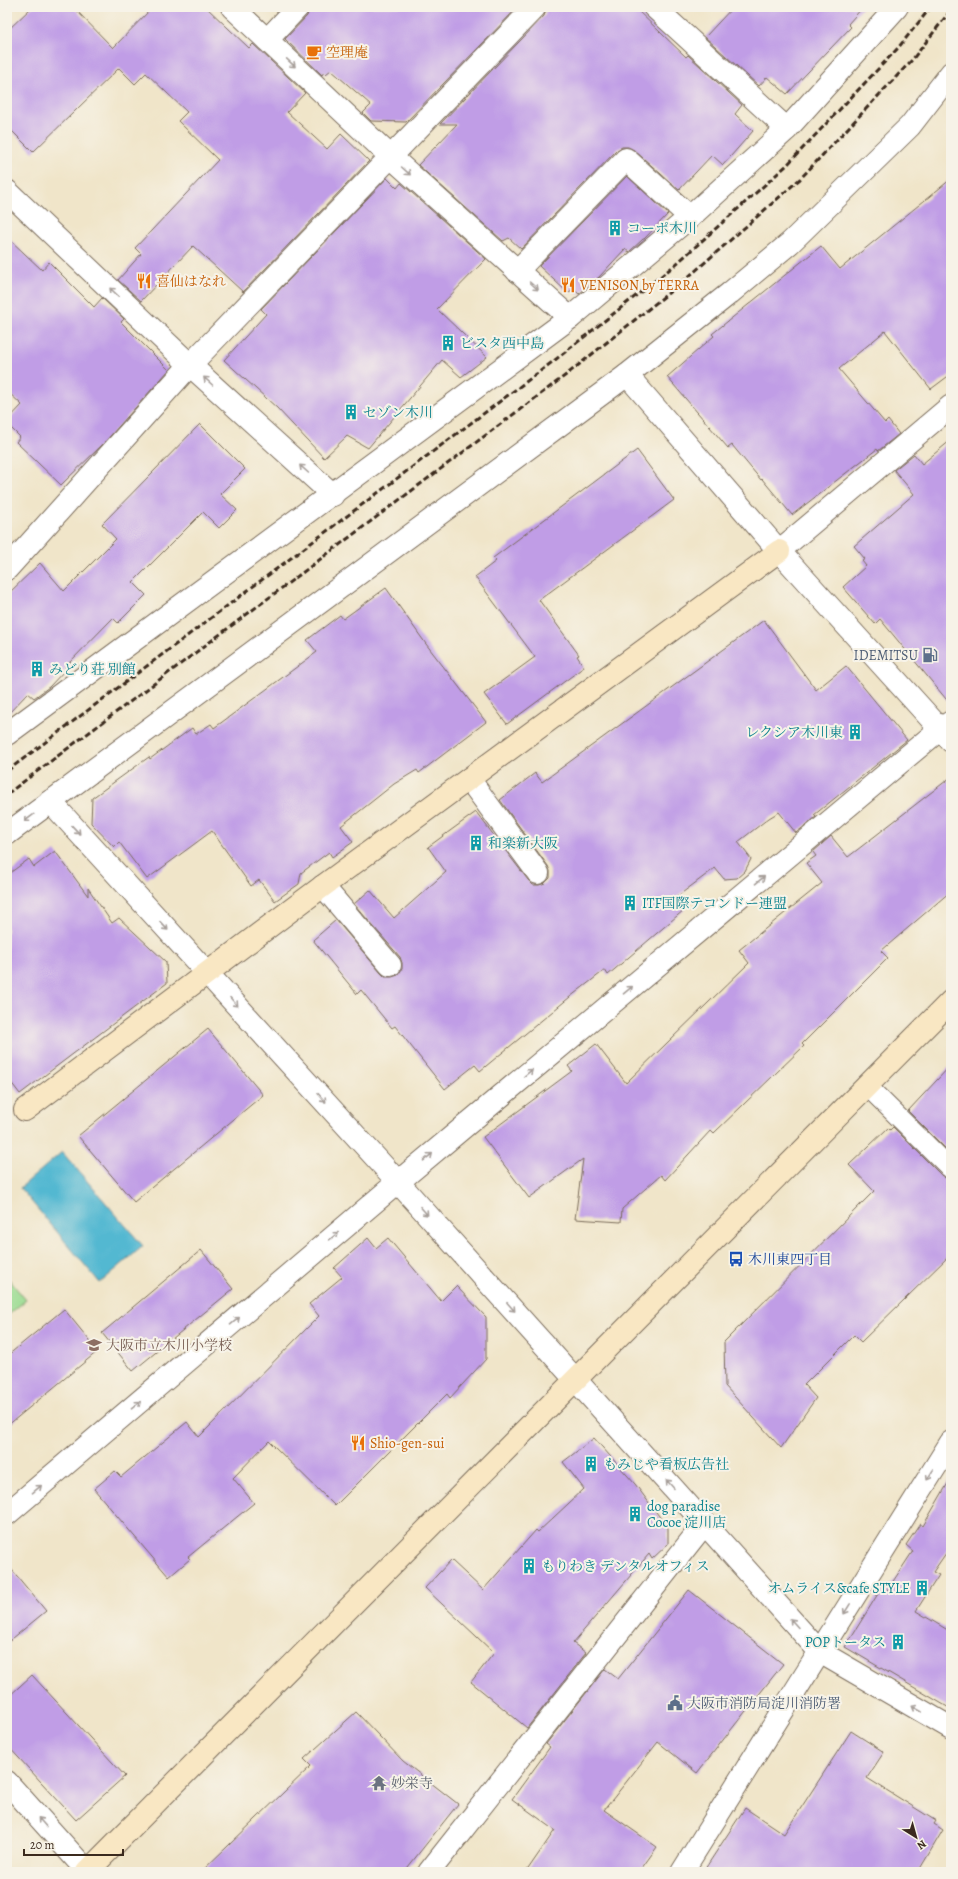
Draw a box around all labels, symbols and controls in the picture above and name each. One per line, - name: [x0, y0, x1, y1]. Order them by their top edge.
- cafe icon: 空理庵: [305, 43, 323, 61]
- place label: 空理庵: [326, 43, 368, 62]
- one-way arrow: [286, 58, 296, 67]
- one-way arrow: [401, 166, 411, 175]
- building icon: コーポ木川: [606, 219, 624, 237]
- place label: コーポ木川: [627, 219, 697, 238]
- restaurant icon: 喜仙はなれ: [135, 272, 153, 290]
- place label: 喜仙はなれ: [156, 272, 226, 291]
- restaurant icon: VENISON by TERRA: [559, 276, 577, 294]
- place label: VENISON by TERRA: [579, 276, 700, 295]
- one-way arrow: [529, 281, 539, 291]
- one-way arrow: [109, 288, 119, 297]
- building icon: ビスタ西中島: [439, 334, 457, 352]
- place label: ビスタ西中島: [460, 334, 544, 353]
- one-way arrow: [203, 376, 213, 386]
- building icon: セゾン木川: [342, 403, 360, 421]
- place label: セゾン木川: [363, 403, 433, 422]
- one-way arrow: [299, 464, 309, 474]
- place label: IDEMITSU: [854, 646, 918, 665]
- fuel station icon: IDEMITSU: [921, 646, 939, 664]
- building icon: みどり荘 別館: [28, 660, 46, 678]
- place label: みどり荘 別館: [49, 660, 136, 679]
- place label: レクシア木川東: [745, 723, 843, 742]
- building icon: レクシア木川東: [846, 723, 864, 741]
- one-way arrow: [23, 813, 34, 822]
- one-way arrow: [72, 825, 81, 835]
- building icon: 和楽新大阪: [467, 834, 485, 852]
- place label: 和楽新大阪: [488, 834, 558, 853]
- one-way arrow: [755, 875, 765, 884]
- building icon: ITF国際テコンドー連盟: [621, 894, 639, 912]
- place label: ITF国際テコンドー連盟: [642, 894, 787, 913]
- one-way arrow: [160, 921, 169, 931]
- one-way arrow: [623, 986, 633, 995]
- one-way arrow: [230, 997, 239, 1007]
- one-way arrow: [523, 1069, 533, 1078]
- one-way arrow: [317, 1093, 327, 1103]
- one-way arrow: [423, 1152, 434, 1161]
- one-way arrow: [420, 1206, 429, 1216]
- one-way arrow: [329, 1232, 339, 1241]
- bus stop icon: 木川東四丁目: [727, 1250, 745, 1268]
- place label: 木川東四丁目: [748, 1250, 832, 1269]
- one-way arrow: [507, 1302, 516, 1313]
- one-way arrow: [230, 1316, 240, 1325]
- school or university icon: 大阪市立木川小学校: [85, 1336, 103, 1354]
- place label: 大阪市立木川小学校: [106, 1336, 232, 1355]
- one-way arrow: [130, 1400, 141, 1409]
- restaurant icon: Shio-gen-sui: [349, 1434, 367, 1452]
- place label: Shio-gen-sui: [370, 1434, 444, 1453]
- building icon: もみじや看板広告社: [582, 1455, 600, 1473]
- place label: もみじや看板広告社: [603, 1455, 729, 1474]
- one-way arrow: [926, 1469, 934, 1481]
- one-way arrow: [666, 1479, 675, 1489]
- one-way arrow: [31, 1484, 42, 1493]
- place label: dog paradise Cocoe 淀川店: [647, 1497, 726, 1532]
- building icon: dog paradise Cocoe 淀川店: [626, 1505, 644, 1523]
- building icon: もりわき デンタルオフィス: [520, 1557, 538, 1575]
- place label: もりわき デンタルオフィス: [541, 1557, 709, 1576]
- place label: オムライス&cafe STYLE: [767, 1579, 910, 1598]
- building icon: オムライス&cafe STYLE: [913, 1579, 931, 1597]
- one-way arrow: [843, 1603, 851, 1614]
- one-way arrow: [789, 1618, 799, 1628]
- place label: POPトータス: [805, 1633, 886, 1652]
- building icon: POPトータス: [889, 1633, 907, 1651]
- public building icon: 大阪市消防局淀川消防署: [666, 1694, 684, 1712]
- place label: 大阪市消防局淀川消防署: [687, 1694, 841, 1713]
- one-way arrow: [911, 1704, 923, 1712]
- temple icon: 妙栄寺: [370, 1774, 388, 1792]
- place label: 妙栄寺: [391, 1774, 433, 1793]
- one-way arrow: [38, 1817, 47, 1827]
- north arrow: [896, 1817, 936, 1857]
- scale bar: [24, 1831, 123, 1857]
- text: N: [914, 1836, 929, 1853]
- text: 20 m: [30, 1837, 54, 1853]

